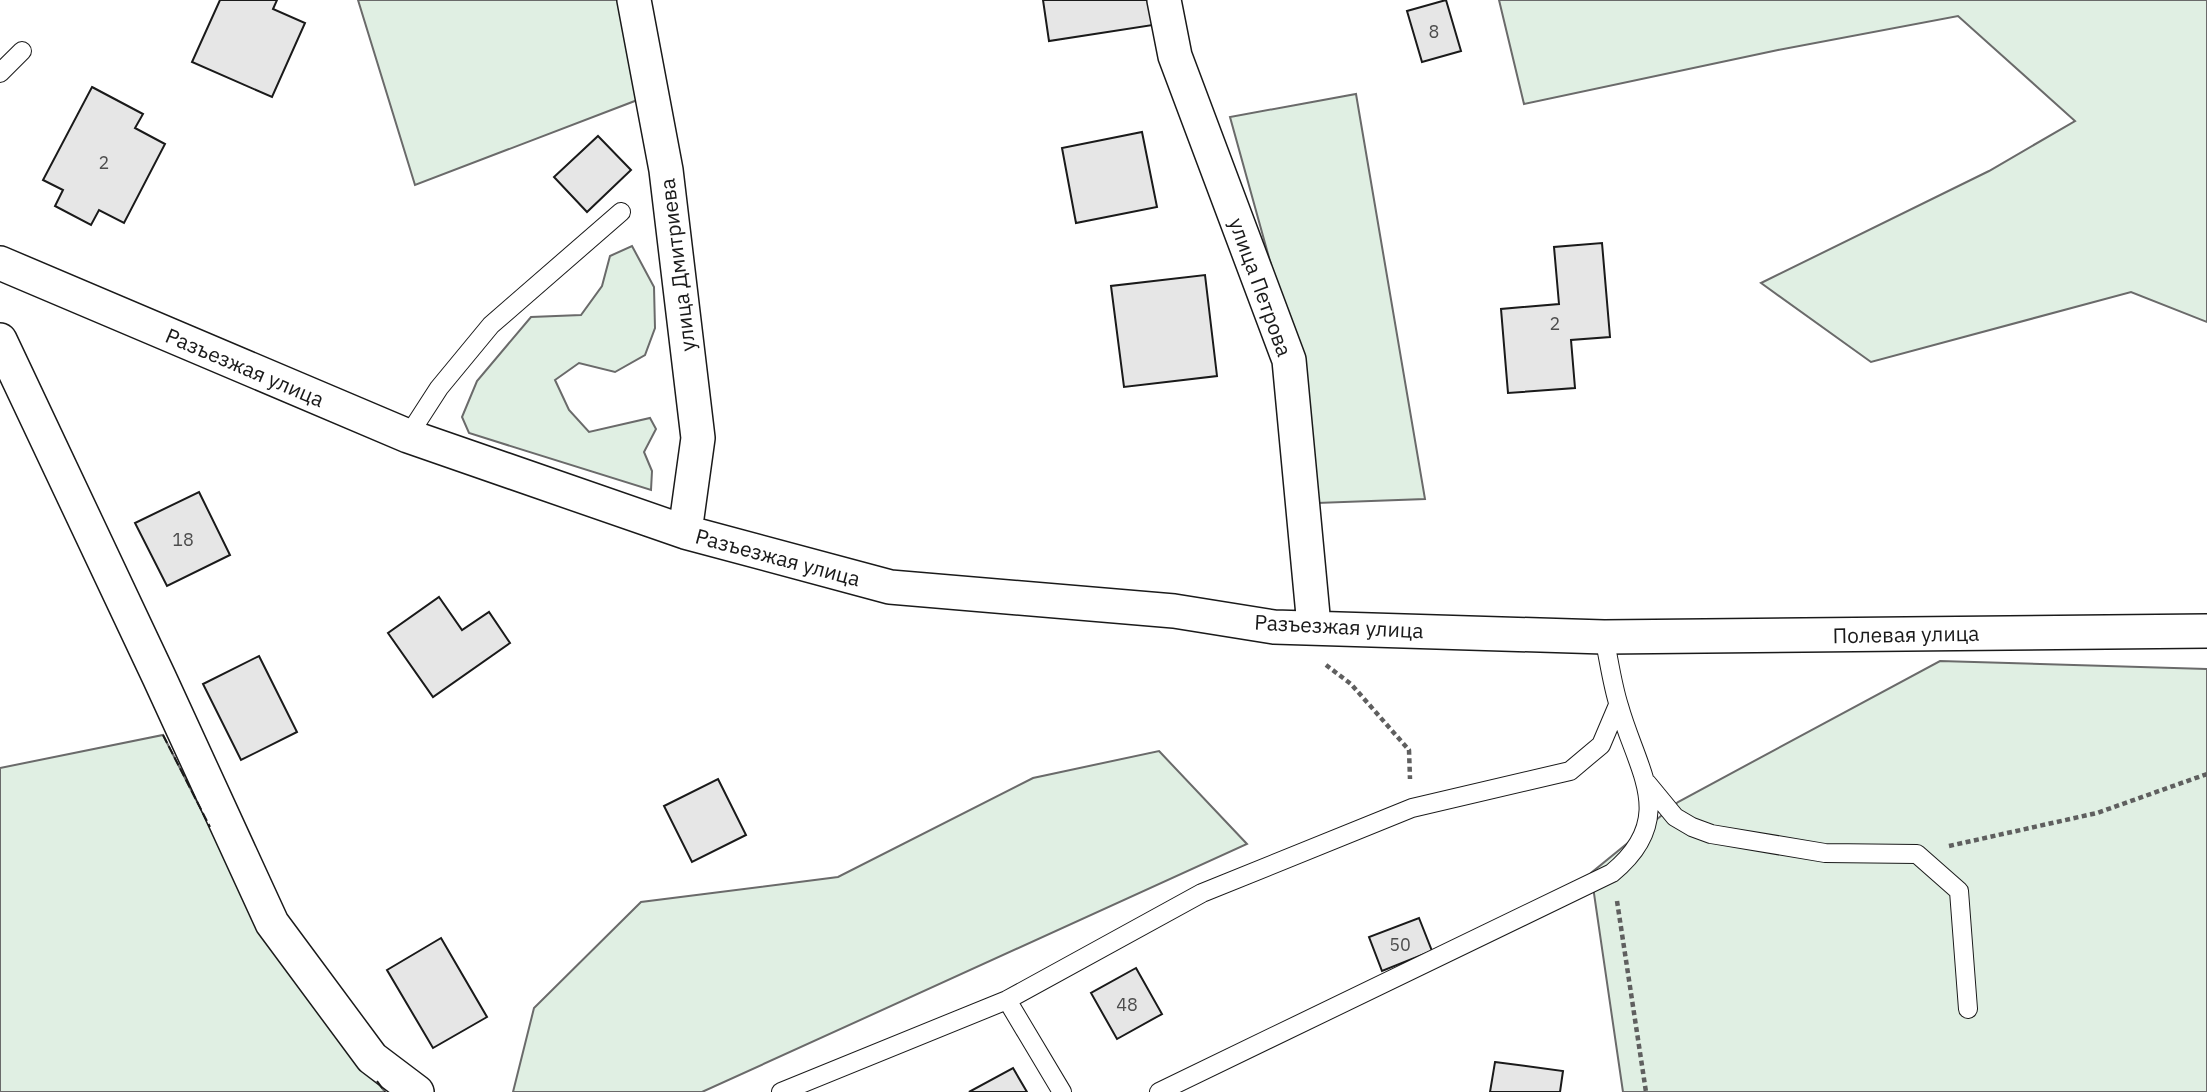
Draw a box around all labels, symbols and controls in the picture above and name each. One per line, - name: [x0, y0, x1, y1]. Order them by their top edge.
- house number: 8: [1429, 20, 1439, 43]
- house number: 2: [99, 151, 109, 174]
- street label: улица Дмитриева: [652, 177, 702, 353]
- street label: улица Петрова: [1223, 214, 1299, 360]
- house number: 2: [1550, 312, 1560, 335]
- street label: Разъезжая улица: [161, 321, 329, 413]
- street label: Разъезжая улица: [692, 522, 864, 592]
- house number: 18: [172, 528, 194, 551]
- street label: Разъезжая улица: [1254, 608, 1424, 644]
- street label: Полевая улица: [1832, 619, 1980, 649]
- house number: 50: [1389, 933, 1411, 956]
- house number: 48: [1116, 993, 1138, 1016]

